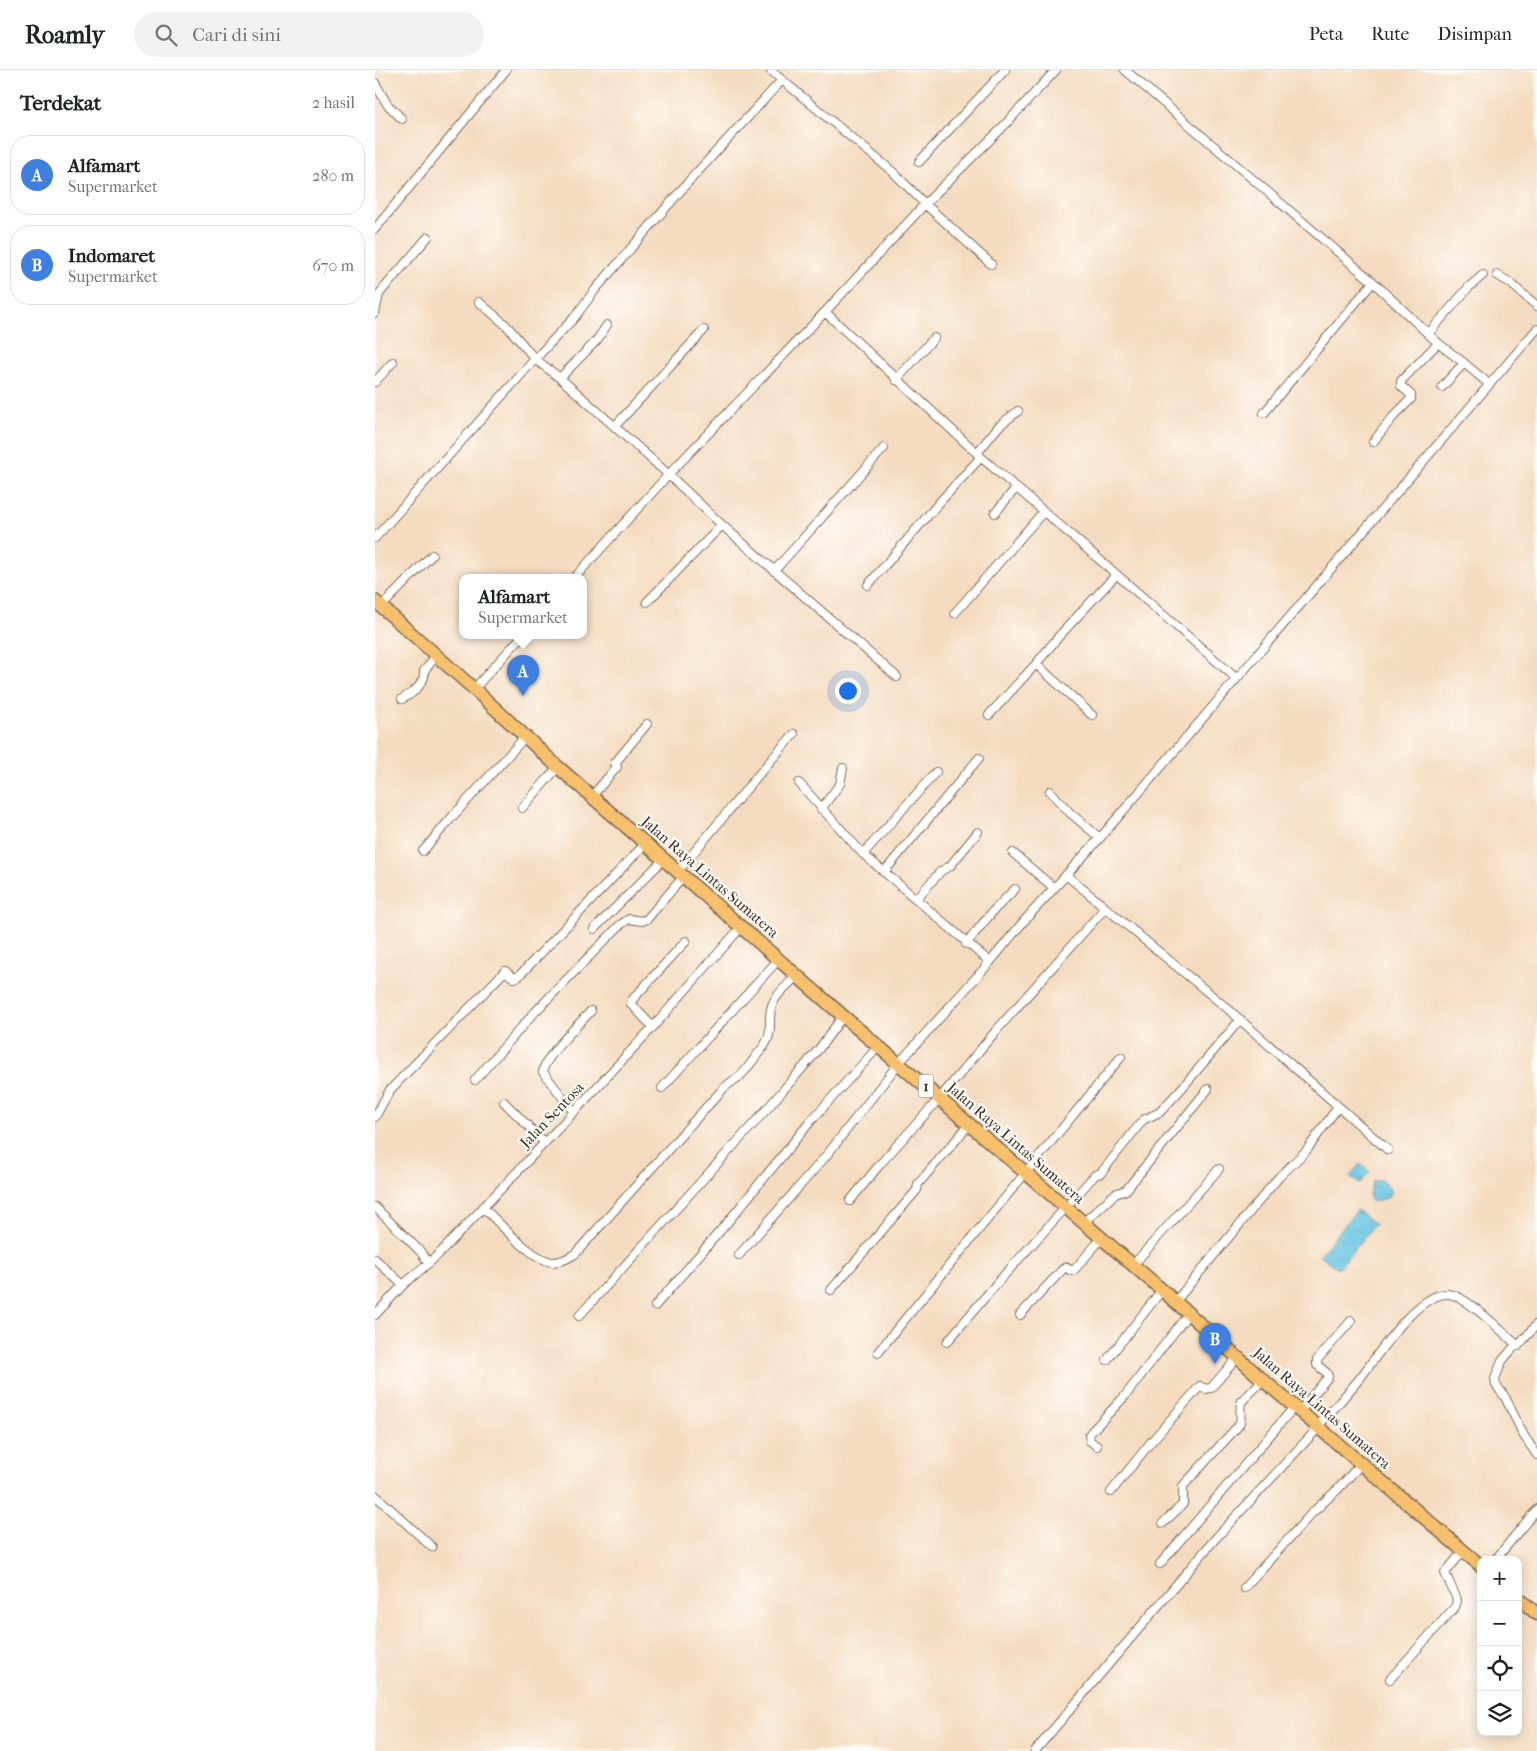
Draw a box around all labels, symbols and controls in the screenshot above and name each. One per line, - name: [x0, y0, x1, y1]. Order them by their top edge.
- search box: [134, 12, 484, 57]
- text: Roamly: [25, 21, 104, 49]
- icon: search: [152, 21, 180, 49]
- text: Cari di sini: [192, 24, 281, 46]
- text: Peta: [1309, 24, 1343, 45]
- text: Rute: [1371, 24, 1409, 45]
- text: Disimpan: [1437, 24, 1512, 45]
- text: Terdekat: [20, 91, 101, 115]
- text: 2 hasil: [312, 93, 355, 112]
- text: Alfamart: [68, 155, 140, 177]
- text: A: [32, 166, 42, 185]
- text: 280 m: [312, 166, 354, 185]
- text: Supermarket: [68, 177, 158, 196]
- text: Indomaret: [68, 245, 155, 267]
- text: B: [32, 256, 42, 275]
- text: 670 m: [312, 256, 354, 275]
- text: Supermarket: [68, 267, 158, 286]
- popup: [459, 574, 587, 639]
- text: Alfamart: [478, 586, 550, 608]
- text: Supermarket: [478, 608, 568, 627]
- pin: A: [507, 655, 539, 696]
- your location: [835, 678, 861, 704]
- street label: Jalan Raya Lintas Sumatera: [637, 812, 783, 942]
- road number: 1: [919, 1074, 933, 1098]
- street label: Jalan Sentosa: [515, 1078, 589, 1152]
- street label: Jalan Raya Lintas Sumatera: [943, 1078, 1089, 1208]
- pin: B: [1199, 1323, 1231, 1364]
- street label: Jalan Raya Lintas Sumatera: [1249, 1343, 1395, 1473]
- map controls: [1477, 1556, 1522, 1736]
- button: +: [1477, 1556, 1522, 1601]
- button: −: [1477, 1601, 1522, 1646]
- button: locate: [1477, 1646, 1522, 1691]
- button: layers: [1477, 1691, 1522, 1736]

